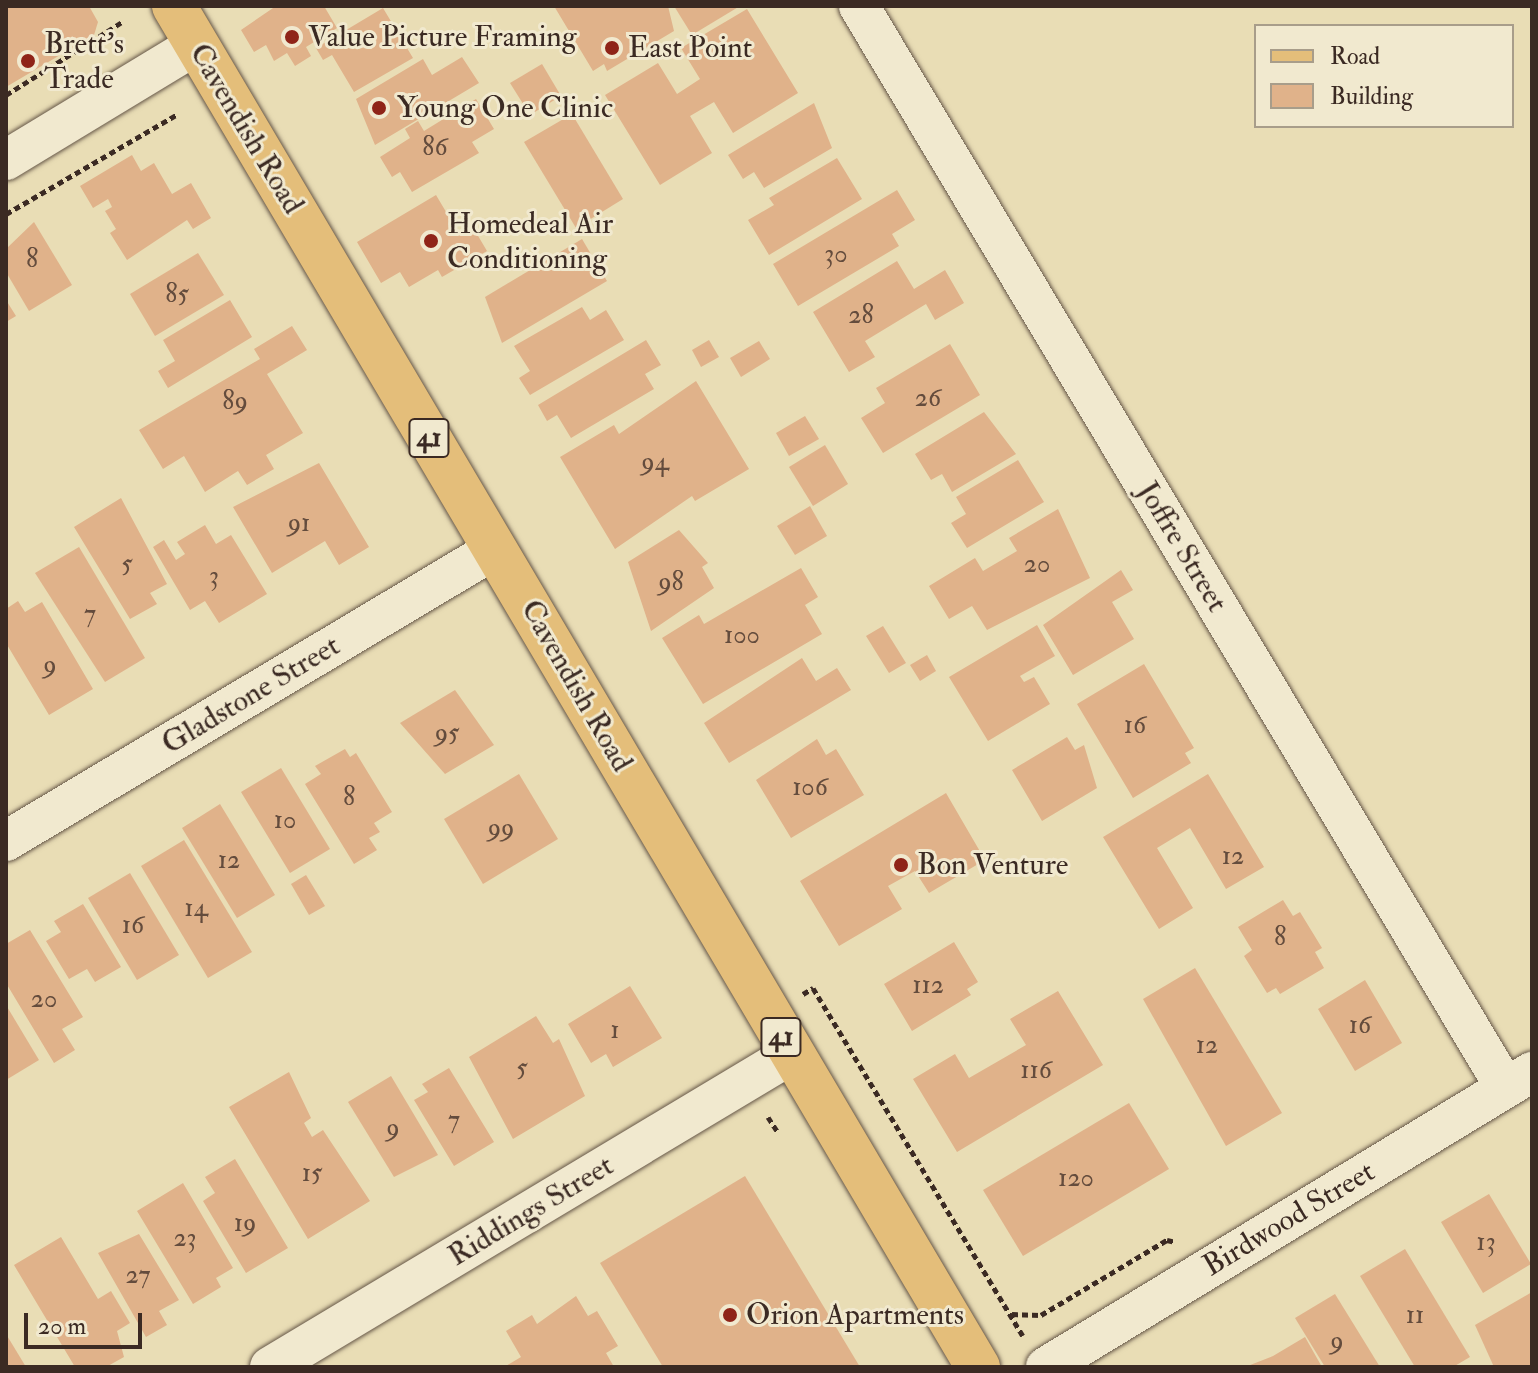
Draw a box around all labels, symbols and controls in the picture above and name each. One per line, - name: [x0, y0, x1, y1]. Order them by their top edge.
- place label: Value Picture Framing: [308, 19, 577, 55]
- legend: [1254, 24, 1514, 128]
- place label: Brett's Trade: [44, 26, 124, 96]
- marker: Value Picture Framing: [283, 28, 301, 46]
- place label: East Point: [628, 30, 752, 66]
- street label: Cavendish Road: [181, 37, 311, 221]
- marker: East Point: [603, 39, 621, 57]
- text: Road: [1330, 41, 1380, 72]
- marker: Brett's Trade: [19, 52, 37, 70]
- text: Building: [1330, 81, 1413, 112]
- place label: Young One Clinic: [397, 90, 613, 126]
- marker: Young One Clinic: [368, 97, 390, 119]
- house number: 86: [422, 132, 448, 164]
- place label: Homedeal Air Conditioning: [447, 206, 613, 276]
- marker: Homedeal Air Conditioning: [422, 232, 440, 250]
- house number: 30: [824, 239, 848, 271]
- house number: 8: [26, 244, 38, 276]
- house number: 85: [165, 279, 189, 311]
- house number: 28: [848, 300, 874, 332]
- house number: 26: [915, 383, 941, 415]
- house number: 89: [222, 386, 248, 418]
- road number: 41: [407, 414, 451, 462]
- house number: 94: [641, 447, 669, 479]
- street label: Joffre Street: [1129, 475, 1235, 619]
- house number: 91: [288, 508, 310, 540]
- house number: 5: [121, 549, 133, 581]
- house number: 20: [1024, 549, 1050, 581]
- house number: 3: [209, 561, 219, 593]
- house number: 98: [658, 567, 684, 599]
- street label: Cavendish Road: [512, 594, 640, 778]
- house number: 7: [84, 599, 96, 631]
- house number: 100: [724, 620, 760, 652]
- street label: Gladstone Street: [156, 628, 346, 762]
- house number: 9: [43, 650, 57, 682]
- house number: 16: [1124, 710, 1146, 742]
- house number: 95: [435, 718, 459, 750]
- house number: 106: [792, 772, 828, 804]
- house number: 8: [343, 782, 355, 814]
- house number: 10: [274, 805, 296, 837]
- house number: 99: [488, 813, 514, 845]
- house number: 12: [1222, 841, 1244, 873]
- house number: 12: [218, 845, 240, 877]
- place label: Bon Venture: [917, 847, 1068, 883]
- marker: Bon Venture: [892, 856, 910, 874]
- house number: 14: [184, 893, 208, 925]
- house number: 16: [122, 910, 144, 942]
- house number: 8: [1274, 922, 1286, 954]
- house number: 112: [912, 970, 944, 1002]
- house number: 20: [31, 984, 57, 1016]
- house number: 16: [1349, 1010, 1371, 1042]
- road number: 41: [759, 1013, 803, 1061]
- house number: 1: [610, 1015, 620, 1047]
- house number: 12: [1196, 1030, 1218, 1062]
- house number: 5: [516, 1053, 528, 1085]
- house number: 116: [1020, 1055, 1052, 1087]
- house number: 7: [448, 1105, 460, 1137]
- house number: 9: [386, 1113, 400, 1145]
- street label: Riddings Street: [442, 1148, 620, 1274]
- street label: Birdwood Street: [1197, 1154, 1381, 1284]
- house number: 15: [302, 1158, 322, 1190]
- house number: 120: [1058, 1163, 1094, 1195]
- house number: 19: [234, 1208, 256, 1240]
- house number: 23: [173, 1223, 197, 1255]
- house number: 13: [1476, 1227, 1496, 1259]
- house number: 27: [125, 1260, 151, 1292]
- scale bar: [28, 1297, 146, 1347]
- place label: Orion Apartments: [746, 1297, 964, 1333]
- house number: 11: [1406, 1300, 1424, 1332]
- marker: Orion Apartments: [721, 1306, 739, 1324]
- text: 20 m: [38, 1311, 86, 1342]
- house number: 9: [1330, 1326, 1344, 1358]

